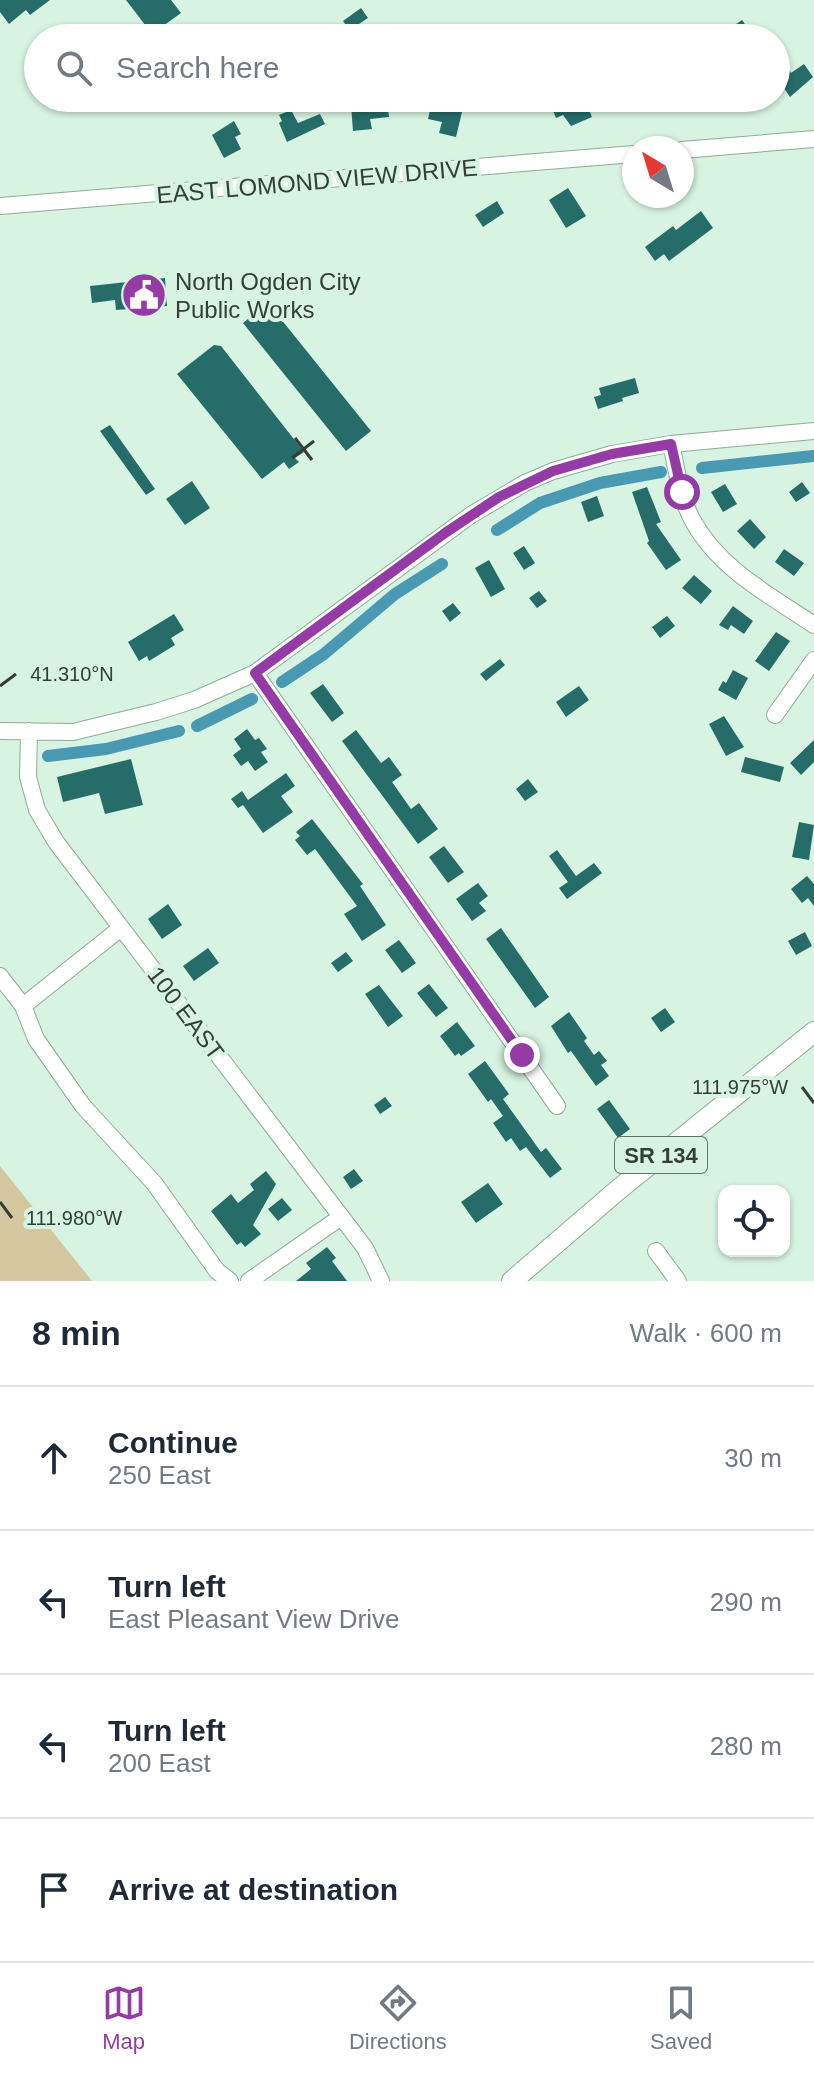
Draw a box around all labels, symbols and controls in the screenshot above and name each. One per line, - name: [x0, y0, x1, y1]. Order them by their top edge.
- search box: [24, 24, 790, 112]
- icon: search: [52, 46, 96, 90]
- text: Search here: [116, 51, 279, 84]
- north arrow: [622, 136, 694, 208]
- street label: EAST LOMOND VIEW DRIVE: [155, 154, 479, 208]
- place label: North Ogden City Public Works: [175, 268, 360, 323]
- public building icon: North Ogden City Public Works: [120, 271, 168, 319]
- route start: [664, 474, 700, 510]
- text: 41.310°N: [30, 663, 114, 685]
- street label: 100 EAST: [142, 961, 230, 1065]
- route end: [504, 1037, 540, 1073]
- text: 111.975°W: [692, 1076, 788, 1098]
- road number: SR 134: [615, 1137, 707, 1173]
- map controls: [718, 1185, 790, 1257]
- button: locate: [718, 1185, 790, 1257]
- text: 111.980°W: [26, 1207, 122, 1229]
- text: 8 min: [32, 1314, 121, 1352]
- text: Walk · 600 m: [630, 1318, 782, 1348]
- text: Continue: [108, 1426, 238, 1459]
- icon: ahead: [32, 1436, 76, 1480]
- text: 30 m: [724, 1443, 782, 1473]
- text: 250 East: [108, 1460, 211, 1490]
- text: Turn left: [108, 1570, 226, 1603]
- icon: left: [32, 1580, 76, 1624]
- text: 290 m: [710, 1587, 782, 1617]
- text: East Pleasant View Drive: [108, 1604, 399, 1634]
- text: Turn left: [108, 1714, 226, 1747]
- icon: left: [32, 1724, 76, 1768]
- text: 280 m: [710, 1731, 782, 1761]
- text: 200 East: [108, 1748, 211, 1778]
- icon: arrive: [32, 1868, 76, 1912]
- text: Arrive at destination: [108, 1873, 398, 1906]
- tab: Map: [102, 1981, 146, 2055]
- tab: Directions: [349, 1981, 447, 2055]
- tab: Saved: [650, 1981, 712, 2055]

